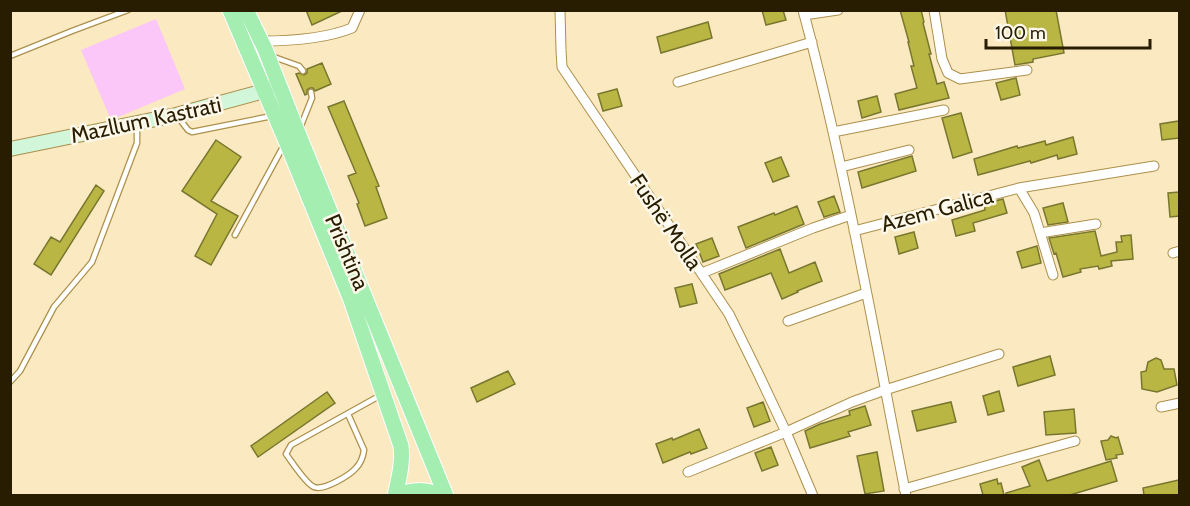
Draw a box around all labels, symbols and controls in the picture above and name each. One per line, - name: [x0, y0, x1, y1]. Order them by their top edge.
- scale bar: [986, 12, 1150, 50]
- text: 100 m: [995, 22, 1046, 44]
- street label: Mazllum Kastrati: [68, 91, 224, 149]
- street label: Fushë Molla: [624, 169, 708, 276]
- street label: Azem Galica: [878, 182, 996, 238]
- street label: Prishtina: [319, 210, 375, 294]

